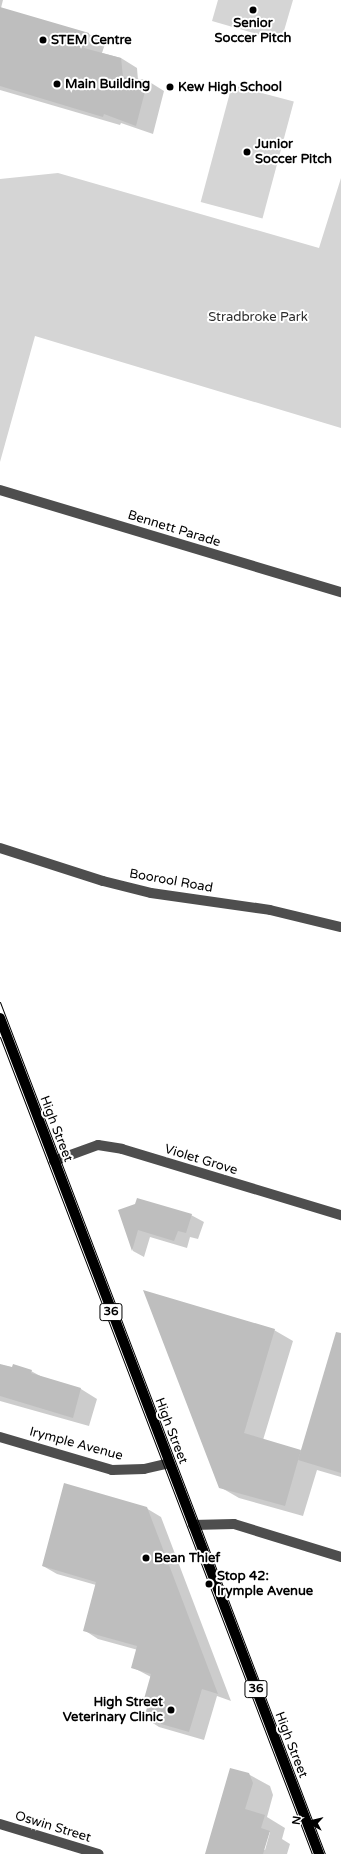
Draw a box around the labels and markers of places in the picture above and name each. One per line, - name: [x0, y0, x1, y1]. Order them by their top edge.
- marker: Senior Soccer Pitch: [248, 5, 258, 15]
- place label: Senior Soccer Pitch: [215, 16, 291, 47]
- place label: STEM Centre: [51, 32, 132, 48]
- marker: STEM Centre: [38, 35, 48, 45]
- place label: Main Building: [65, 76, 150, 92]
- marker: Main Building: [52, 79, 62, 89]
- place label: Kew High School: [178, 79, 282, 95]
- marker: Kew High School: [165, 82, 175, 92]
- place label: Junior Soccer Pitch: [255, 137, 332, 168]
- marker: Junior Soccer Pitch: [242, 147, 252, 157]
- place label: Bean Thief: [154, 1550, 220, 1566]
- marker: Bean Thief: [141, 1553, 151, 1563]
- place label: Stop 42: Irymple Avenue: [217, 1569, 313, 1600]
- marker: Stop 42: Irymple Avenue: [204, 1579, 214, 1589]
- place label: High Street Veterinary Clinic: [63, 1695, 163, 1726]
- marker: High Street Veterinary Clinic: [166, 1705, 176, 1715]

